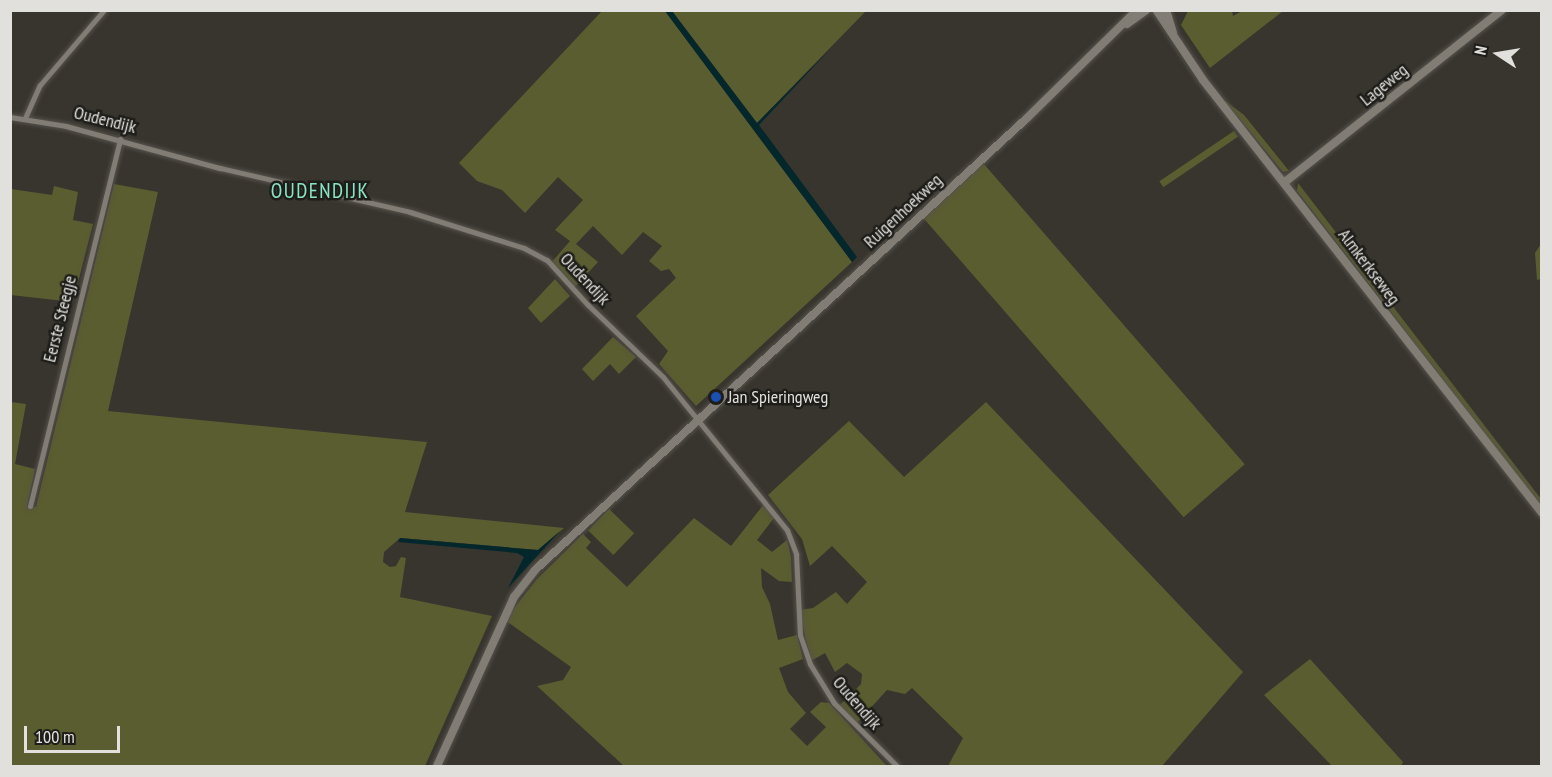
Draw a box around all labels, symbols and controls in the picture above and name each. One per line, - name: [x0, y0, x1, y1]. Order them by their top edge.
- north arrow: [1468, 24, 1528, 84]
- text: N: [1470, 44, 1491, 57]
- street label: Lageweg: [1356, 59, 1412, 111]
- street label: Oudendijk: [72, 102, 138, 138]
- street label: Ruigenhoekweg: [859, 169, 947, 253]
- district label: OUDENDIJK: [271, 178, 369, 204]
- street label: Almkerkseweg: [1333, 225, 1405, 309]
- street label: Oudendijk: [555, 248, 615, 310]
- street label: Eerste Steegje: [39, 274, 81, 364]
- place label: Jan Spieringweg: [728, 386, 828, 408]
- marker: Jan Spieringweg: [709, 390, 723, 404]
- street label: Oudendijk: [828, 672, 886, 734]
- scale bar: [27, 714, 123, 752]
- text: 100 m: [35, 725, 75, 748]

